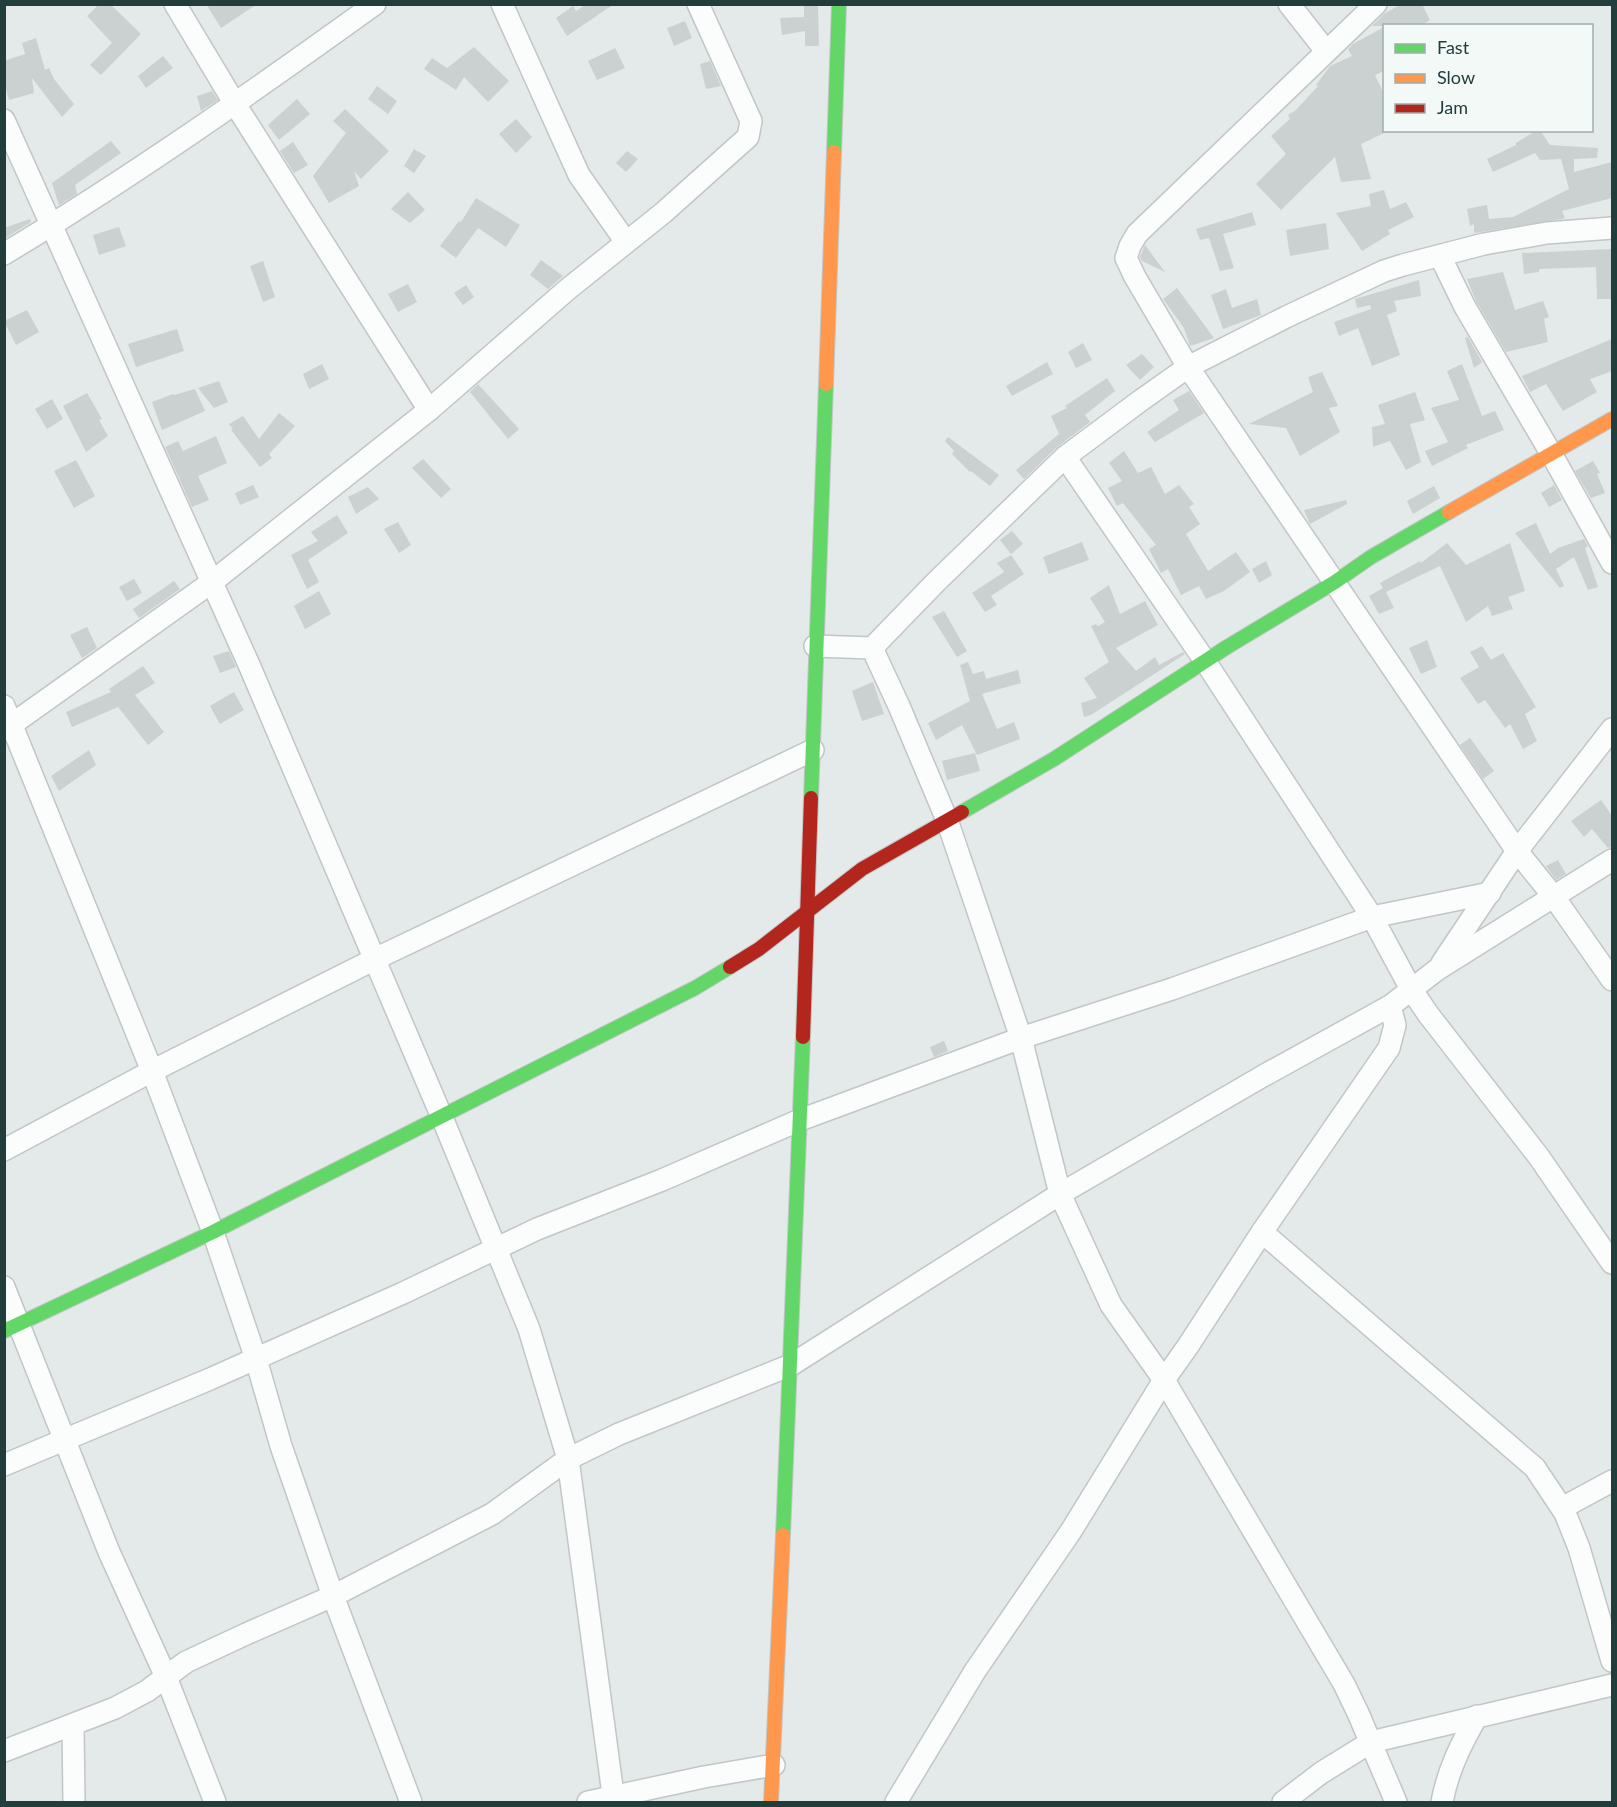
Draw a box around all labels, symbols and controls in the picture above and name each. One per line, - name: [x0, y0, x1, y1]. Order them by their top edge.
- legend: [1383, 24, 1593, 132]
- text: Fast: [1437, 36, 1470, 58]
- text: Slow: [1437, 66, 1475, 88]
- text: Jam: [1437, 96, 1468, 118]

